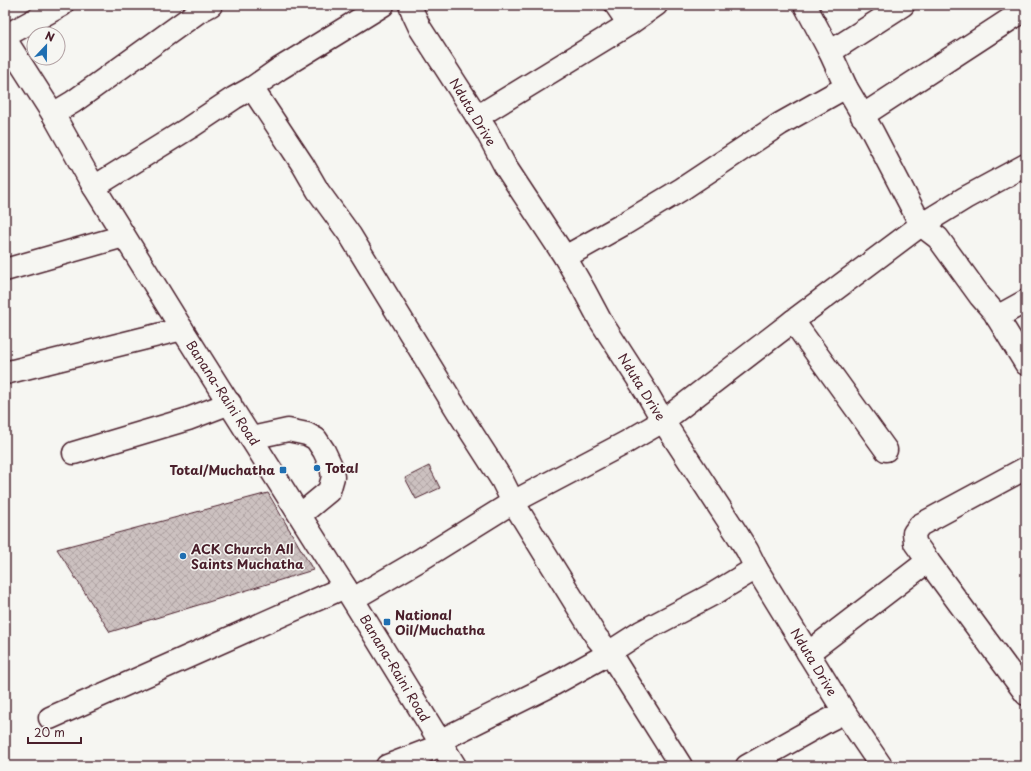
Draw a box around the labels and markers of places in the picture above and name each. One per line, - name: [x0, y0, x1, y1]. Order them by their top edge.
- place label: Total: [325, 458, 358, 477]
- place label: Total/Muchatha: [170, 460, 275, 479]
- marker: Total: [312, 463, 322, 473]
- marker: Total/Muchatha: [278, 465, 288, 475]
- place label: ACK Church All Saints Muchatha: [190, 539, 304, 573]
- marker: ACK Church All Saints Muchatha: [178, 551, 188, 561]
- place label: National Oil/Muchatha: [395, 605, 486, 639]
- marker: National Oil/Muchatha: [382, 617, 392, 627]

